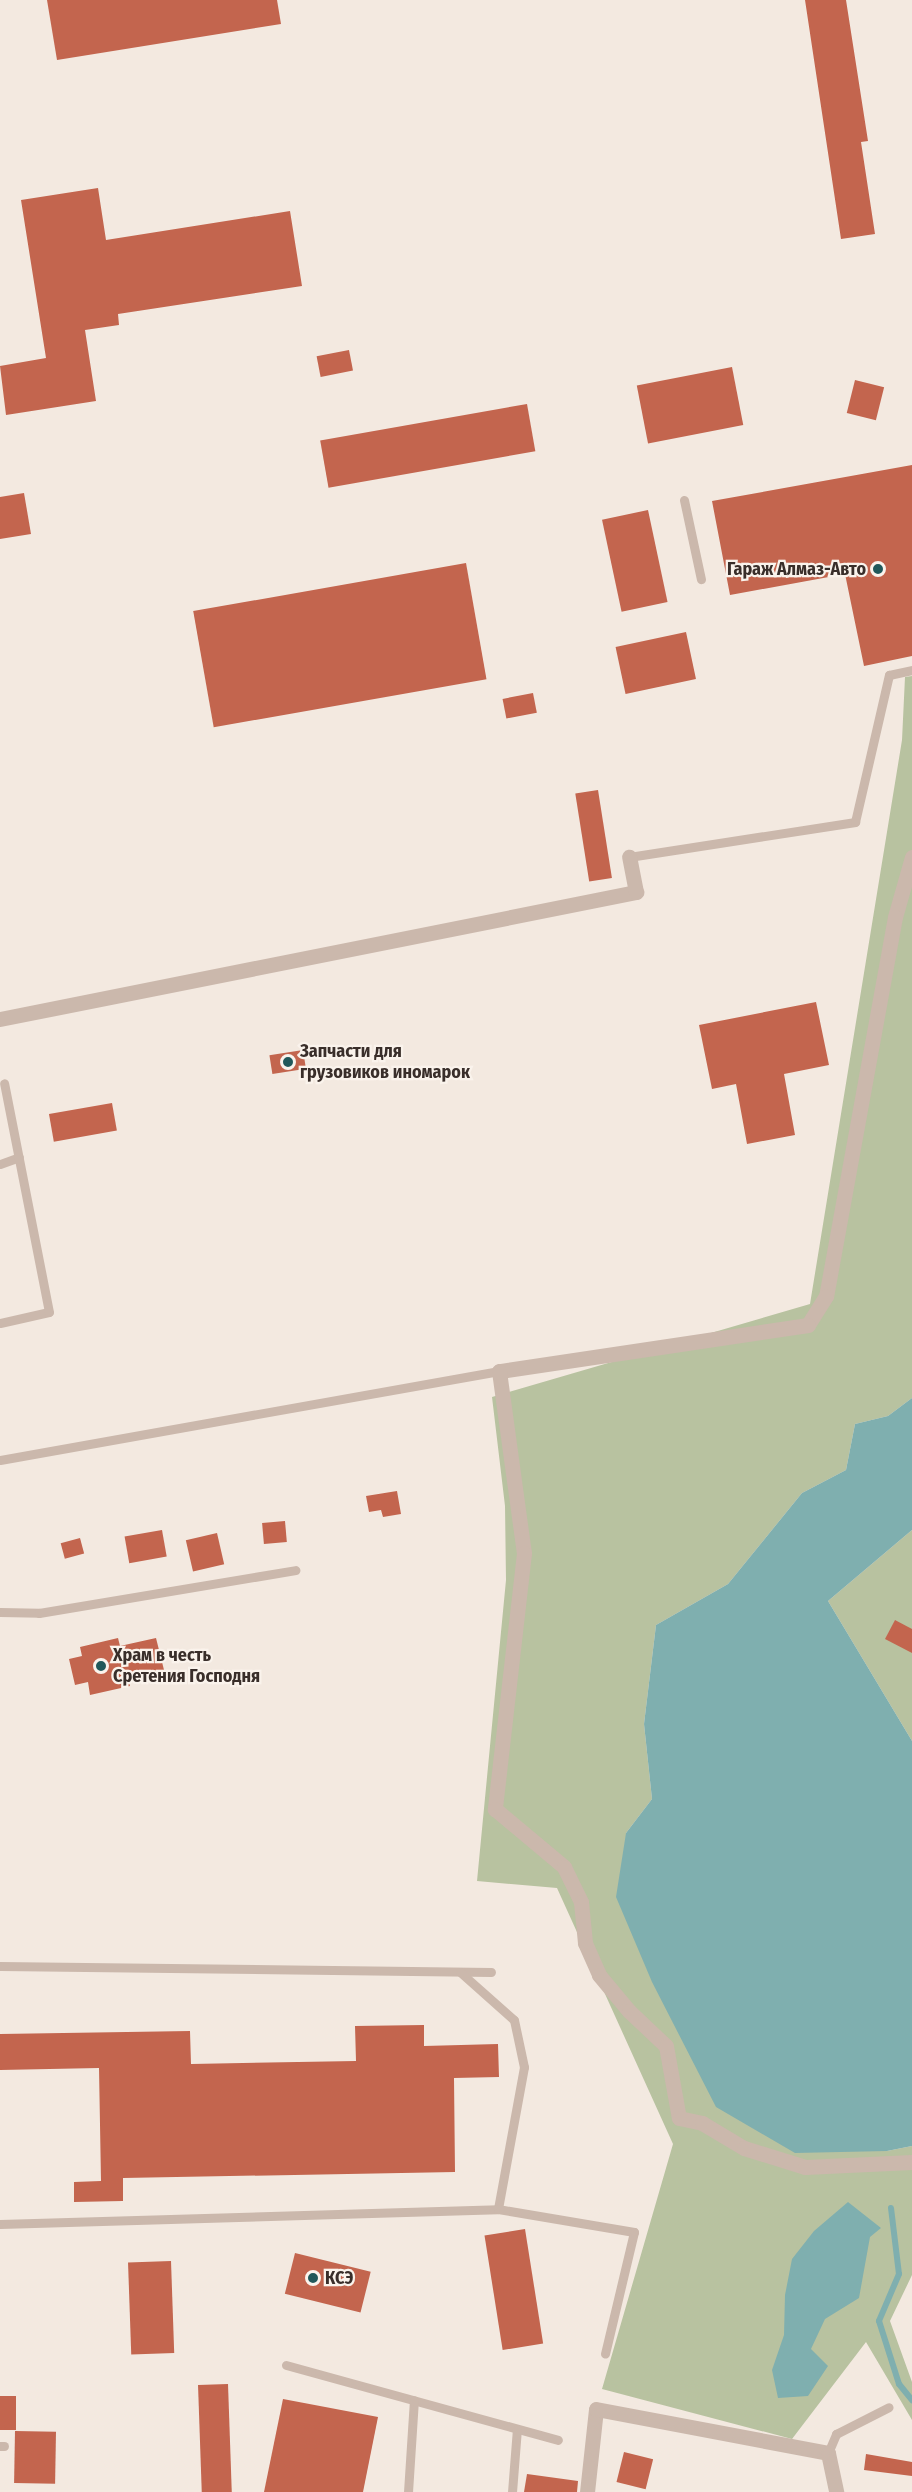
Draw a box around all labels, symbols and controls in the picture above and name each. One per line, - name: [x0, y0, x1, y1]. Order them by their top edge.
- place label: Гараж Алмаз-Авто: [727, 558, 866, 580]
- marker: Гараж Алмаз-Авто: [871, 562, 885, 576]
- place label: Запчасти для грузовиков иномарок: [300, 1041, 470, 1084]
- marker: Запчасти для грузовиков иномарок: [281, 1055, 295, 1069]
- place label: Храм в честь Сретения Господня: [113, 1645, 260, 1688]
- marker: Храм в честь Сретения Господня: [94, 1659, 108, 1673]
- place label: КСЭ: [325, 2267, 353, 2289]
- marker: КСЭ: [306, 2271, 320, 2285]

